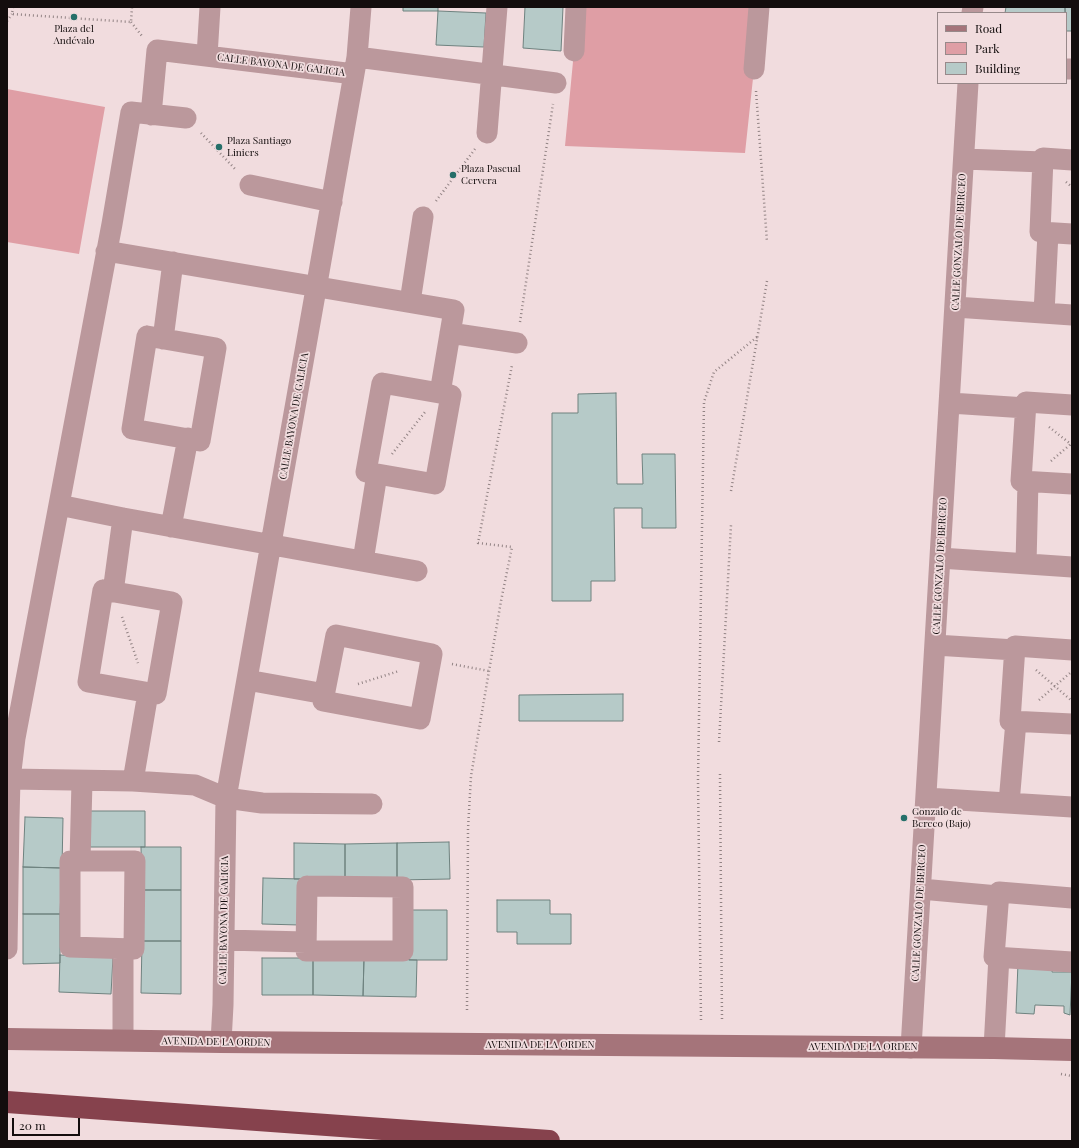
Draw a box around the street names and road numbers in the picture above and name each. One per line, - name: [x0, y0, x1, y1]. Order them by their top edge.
- street label: CALLE BAYONA DE GALICIA: [216, 51, 346, 79]
- street label: CALLE GONZALO DE BERCEO: [949, 173, 969, 311]
- street label: CALLE BAYONA DE GALICIA: [277, 352, 311, 480]
- street label: CALLE GONZALO DE BERCEO: [930, 497, 950, 635]
- street label: CALLE GONZALO DE BERCEO: [909, 844, 929, 982]
- street label: CALLE BAYONA DE GALICIA: [217, 856, 231, 984]
- street label: AVENIDA DE LA ORDEN: [161, 1035, 271, 1049]
- street label: AVENIDA DE LA ORDEN: [486, 1039, 594, 1051]
- street label: AVENIDA DE LA ORDEN: [809, 1041, 917, 1053]

